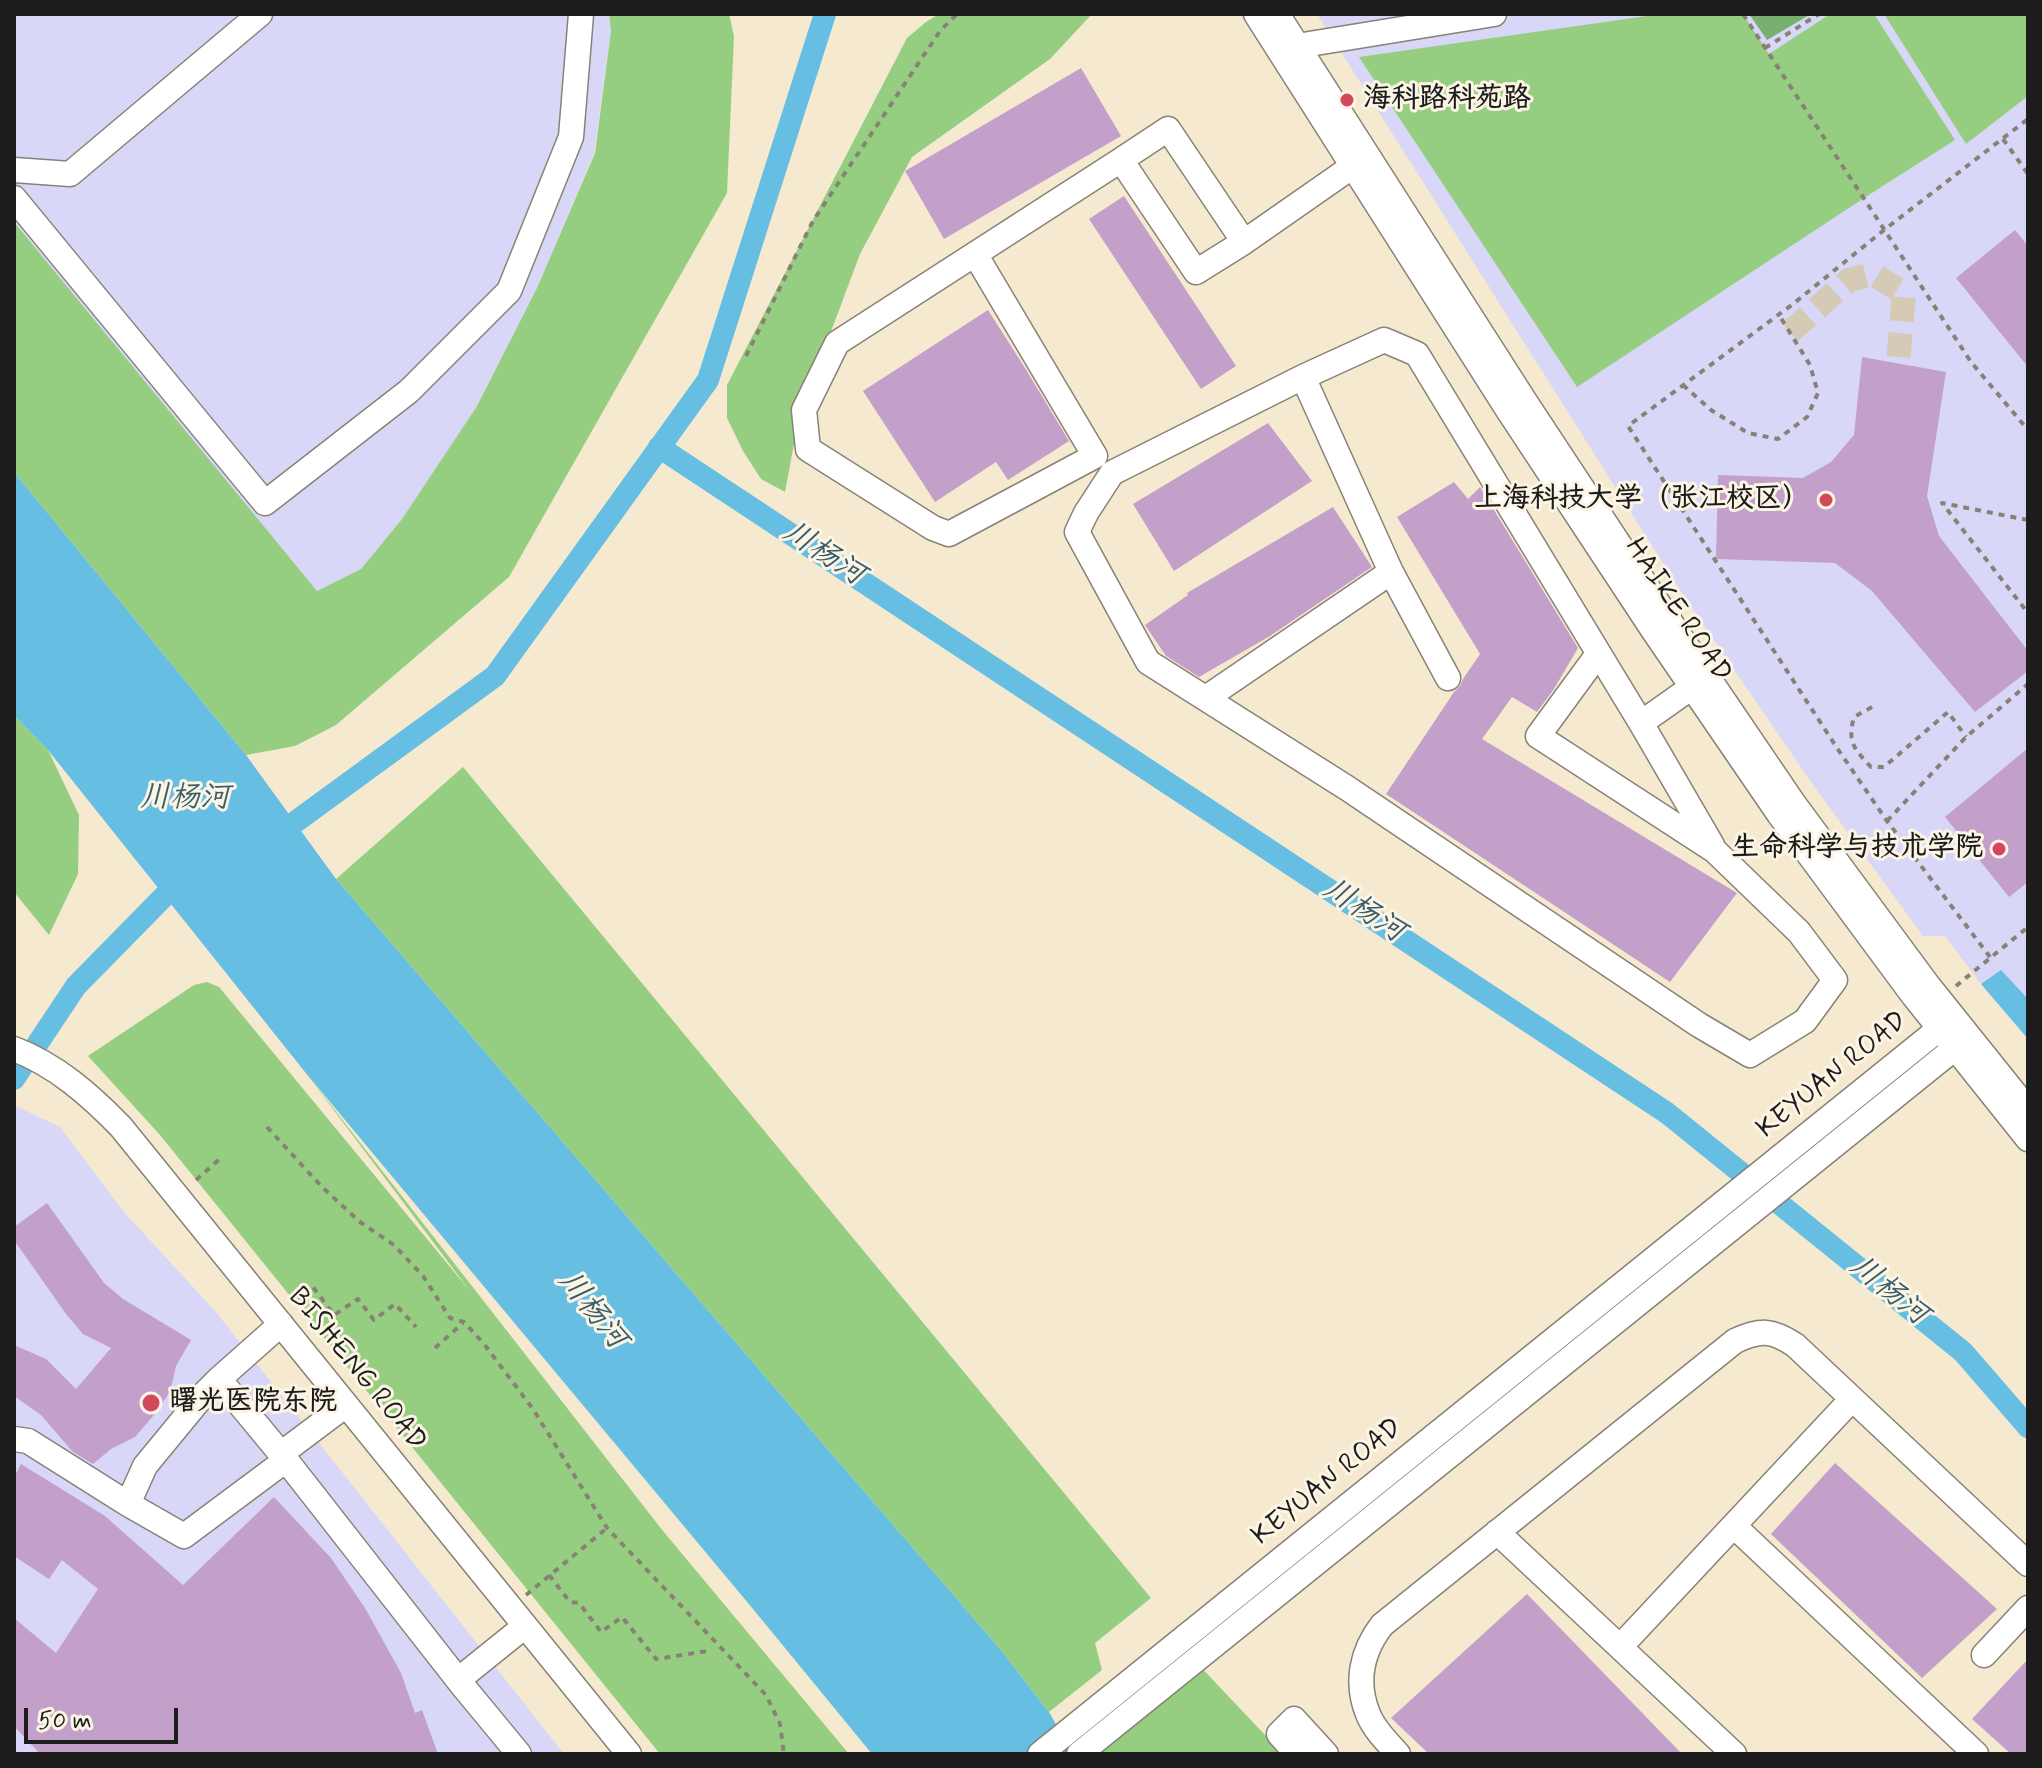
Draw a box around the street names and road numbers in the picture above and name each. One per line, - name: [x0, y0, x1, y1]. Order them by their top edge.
- street label: HAIKE ROAD: [1617, 533, 1737, 689]
- street label: KEYUAN ROAD: [1751, 1005, 1915, 1147]
- street label: BISHENG ROAD: [280, 1281, 432, 1459]
- street label: KEYUAN ROAD: [1246, 1412, 1410, 1554]

